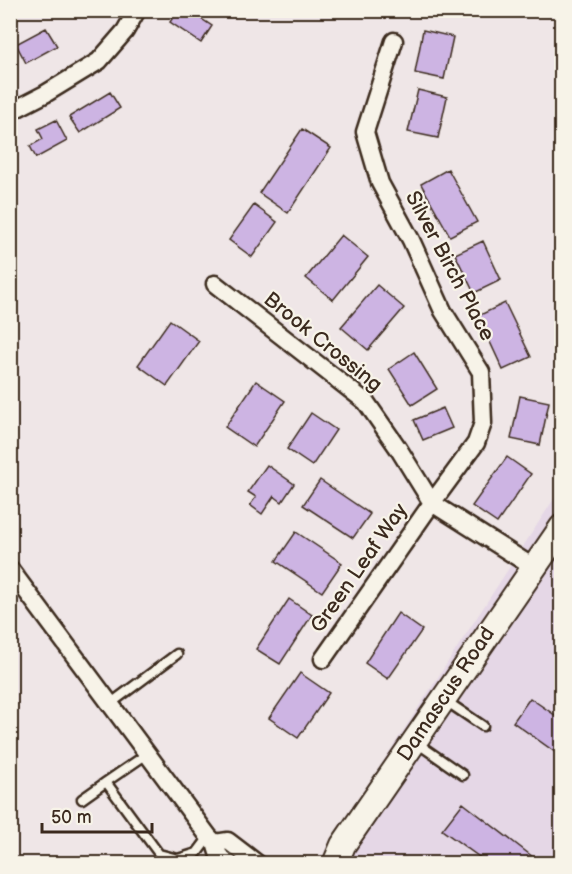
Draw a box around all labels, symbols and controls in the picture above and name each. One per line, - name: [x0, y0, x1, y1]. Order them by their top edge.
- street label: Silver Birch Place: [400, 187, 500, 345]
- street label: Brook Crossing: [259, 287, 387, 397]
- street label: Green Leaf Way: [305, 498, 413, 637]
- street label: Damascus Road: [392, 622, 500, 766]
- scale bar: [42, 796, 152, 834]
- text: 50 m: [51, 807, 92, 828]

